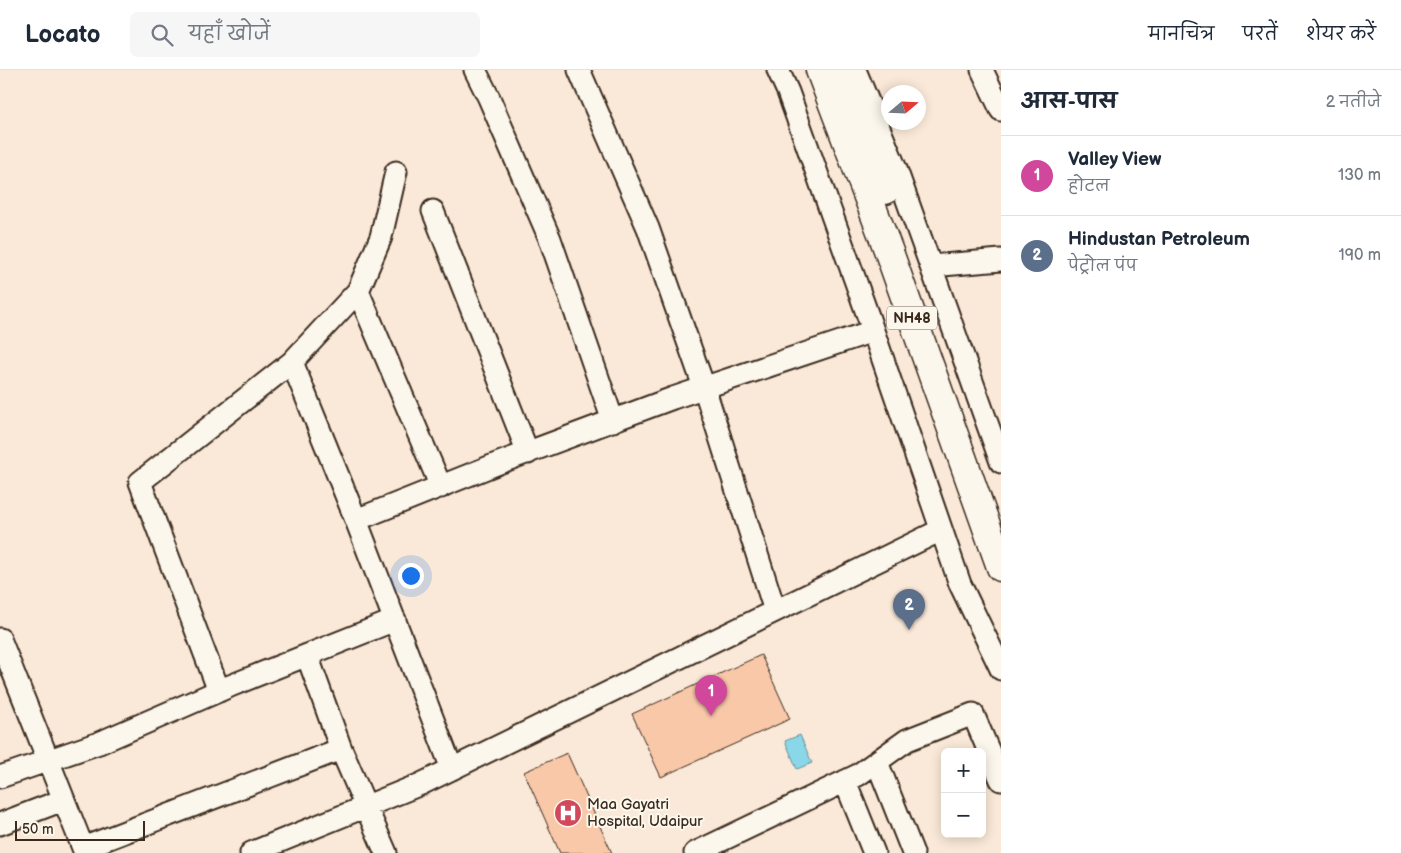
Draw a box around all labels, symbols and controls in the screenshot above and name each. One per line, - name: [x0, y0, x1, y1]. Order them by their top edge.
- search box: [130, 12, 480, 57]
- text: Locato: [25, 20, 100, 49]
- icon: search: [148, 21, 176, 49]
- text: यहाँ खोजें: [188, 23, 270, 46]
- text: मानचित्र: [1148, 24, 1214, 45]
- text: परतें: [1242, 24, 1278, 45]
- text: शेयर करें: [1306, 24, 1376, 45]
- north arrow: [881, 85, 926, 130]
- text: आस-पास: [1021, 89, 1117, 114]
- text: 2 नतीजे: [1326, 93, 1381, 112]
- text: Valley View: [1068, 148, 1161, 171]
- text: 1: [1034, 166, 1040, 185]
- text: 130 m: [1338, 166, 1381, 185]
- text: होटल: [1068, 177, 1110, 196]
- text: Hindustan Petroleum: [1068, 228, 1250, 251]
- text: 2: [1032, 246, 1042, 265]
- text: 190 m: [1339, 246, 1381, 265]
- text: पेट्रोल पंप: [1068, 257, 1137, 276]
- road number: NH48: [887, 307, 937, 330]
- your location: [398, 563, 424, 589]
- pin: 2: [893, 589, 925, 630]
- pin: 1: [695, 675, 727, 716]
- map controls: [941, 748, 986, 838]
- button: +: [941, 748, 986, 793]
- button: −: [941, 793, 986, 838]
- place label: Maa Gayatri Hospital, Udaipur: [587, 795, 703, 831]
- hospital icon: Maa Gayatri Hospital, Udaipur: [553, 798, 583, 828]
- scale bar: [15, 818, 145, 841]
- text: 50 m: [22, 821, 54, 838]

